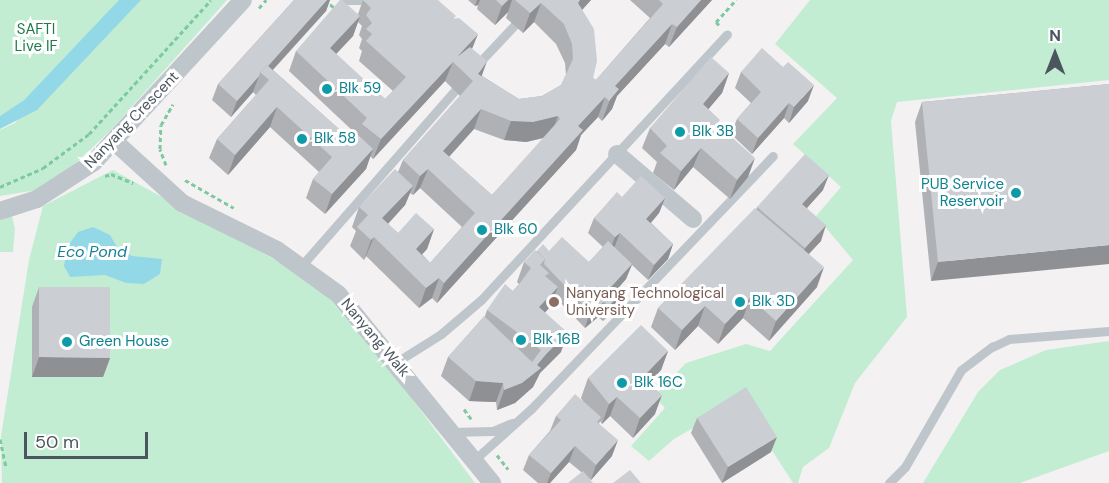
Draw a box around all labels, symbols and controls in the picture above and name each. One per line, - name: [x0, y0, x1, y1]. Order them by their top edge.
- park label: SAFTI Live IF: [14, 20, 58, 55]
- north arrow: [1025, 24, 1085, 84]
- text: N: [1049, 25, 1061, 46]
- street label: Nanyang Crescent: [81, 68, 183, 172]
- place label: Blk 59: [339, 80, 381, 98]
- marker: Blk 59: [320, 82, 334, 96]
- place label: Blk 3B: [692, 123, 734, 141]
- marker: Blk 3B: [673, 125, 687, 139]
- place label: Blk 58: [314, 130, 356, 148]
- marker: Blk 58: [295, 132, 309, 146]
- place label: PUB Service Reservoir: [921, 175, 1004, 210]
- marker: PUB Service Reservoir: [1009, 186, 1023, 200]
- place label: Blk 60: [494, 221, 538, 239]
- marker: Blk 60: [475, 223, 489, 237]
- water label: Eco Pond: [57, 242, 127, 262]
- place label: Nanyang Technological University: [566, 284, 724, 319]
- place label: Blk 3D: [752, 293, 795, 311]
- street label: Nanyang Walk: [337, 295, 413, 381]
- marker: Nanyang Technological University: [547, 295, 561, 309]
- marker: Blk 3D: [733, 295, 747, 309]
- place label: Blk 16B: [533, 331, 580, 349]
- place label: Green House: [79, 333, 169, 351]
- marker: Blk 16B: [514, 333, 528, 347]
- marker: Green House: [60, 335, 74, 349]
- place label: Blk 16C: [634, 374, 683, 392]
- marker: Blk 16C: [615, 376, 629, 390]
- scale bar: [27, 420, 152, 458]
- text: 50 m: [35, 430, 79, 454]

